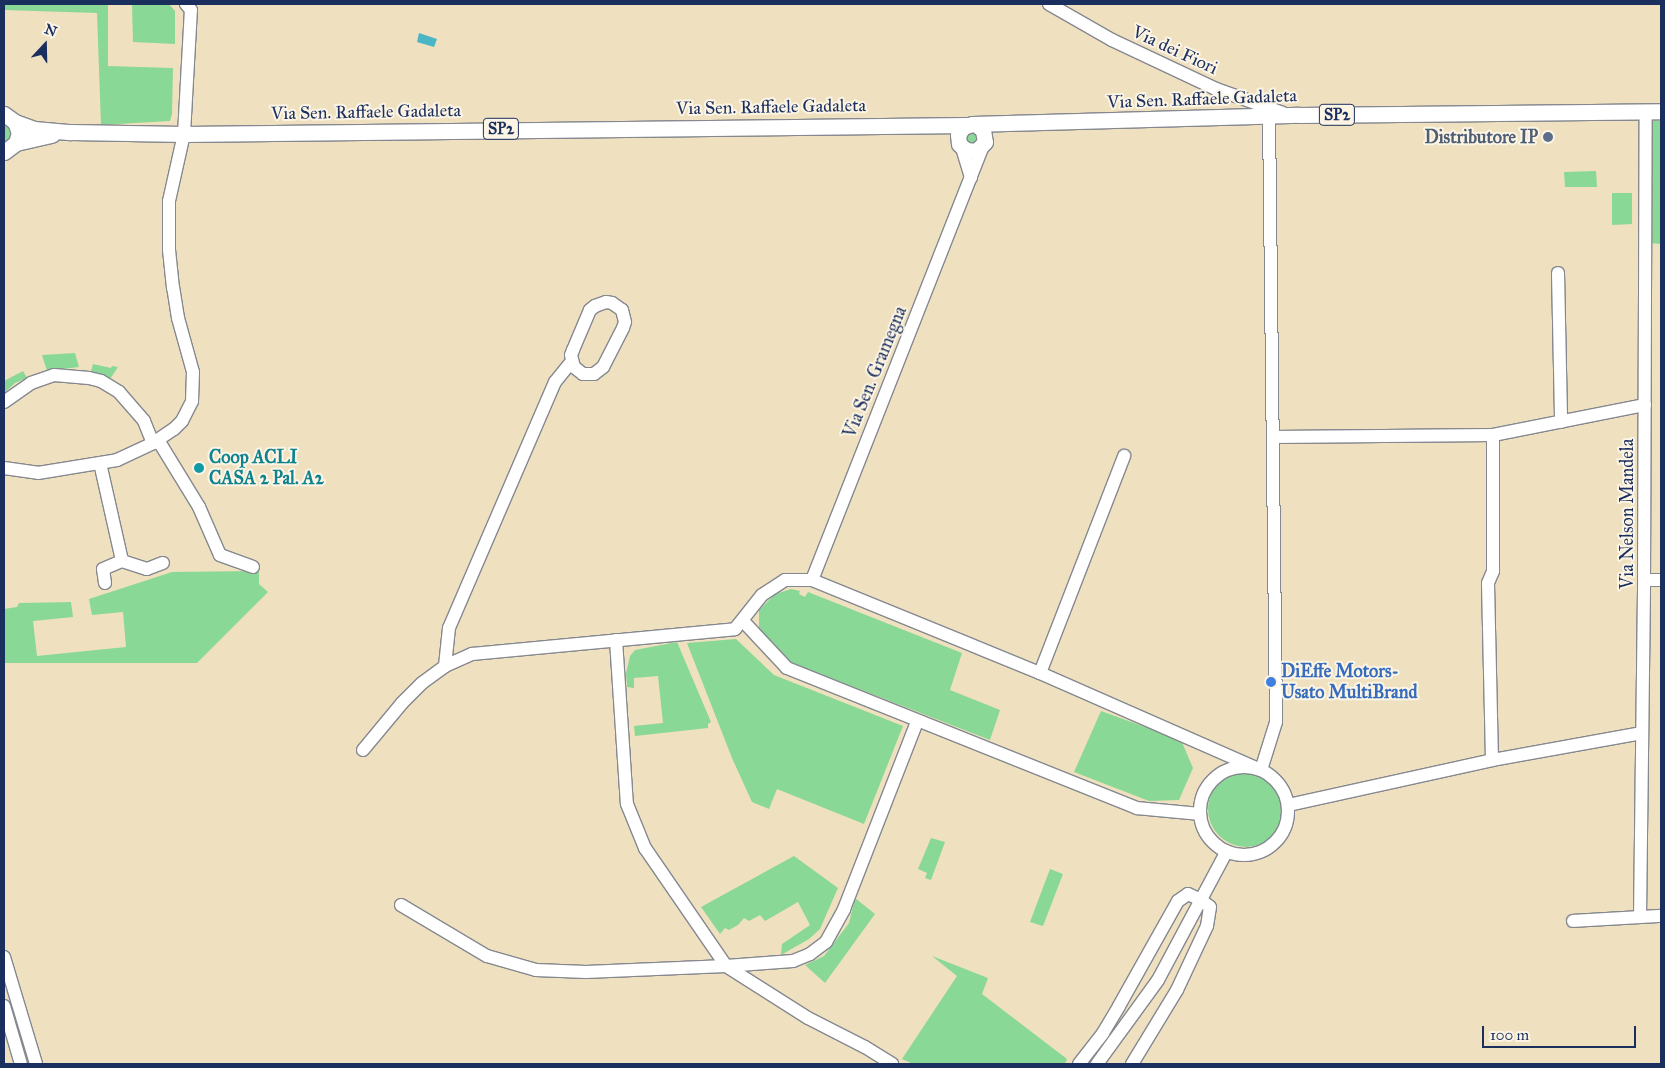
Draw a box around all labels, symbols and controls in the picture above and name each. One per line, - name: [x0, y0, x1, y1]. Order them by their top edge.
- north arrow: [20, 20, 70, 70]
- text: N: [42, 20, 59, 41]
- street label: Via dei Fiori: [1129, 21, 1221, 79]
- street label: Via Sen. Raffaele Gadaleta: [1107, 85, 1297, 113]
- street label: Via Sen. Raffaele Gadaleta: [676, 95, 866, 119]
- street label: Via Sen. Raffaele Gadaleta: [271, 100, 461, 124]
- road number: SP2: [1318, 102, 1356, 128]
- road number: SP2: [482, 116, 520, 142]
- place label: Distributore IP: [1424, 126, 1538, 148]
- marker: Distributore IP: [1542, 131, 1554, 143]
- street label: Via Sen. Gramegna: [839, 303, 911, 441]
- street label: Via Nelson Mandela: [1616, 439, 1638, 589]
- place label: Coop ACLI CASA 2 Pal. A2: [209, 447, 324, 489]
- marker: Coop ACLI CASA 2 Pal. A2: [193, 462, 205, 474]
- place label: DiEffe Motors- Usato MultiBrand: [1281, 661, 1417, 704]
- marker: DiEffe Motors- Usato MultiBrand: [1265, 676, 1277, 688]
- scale bar: [1485, 1016, 1639, 1048]
- text: 100 m: [1490, 1026, 1529, 1044]

